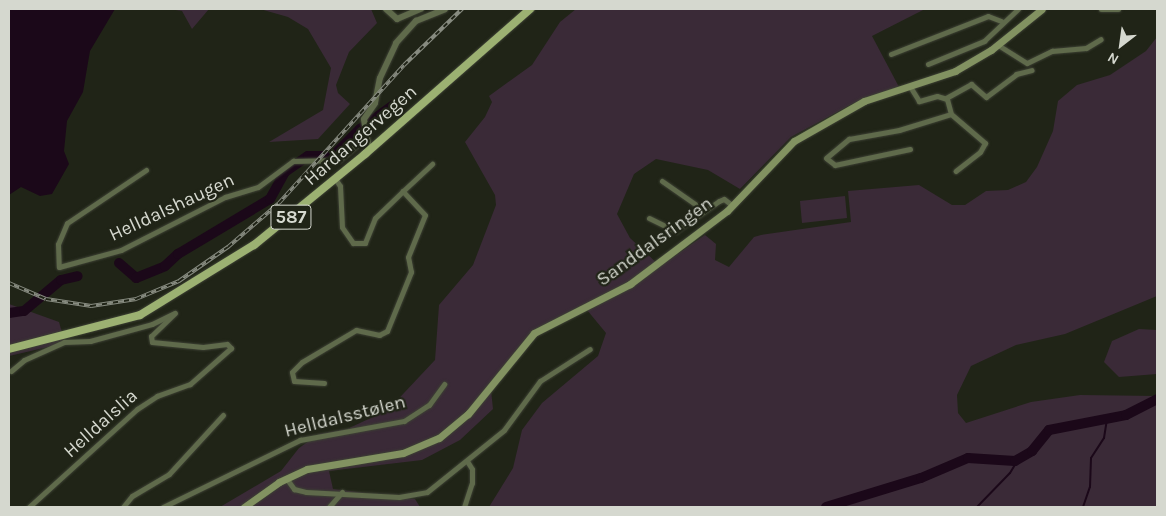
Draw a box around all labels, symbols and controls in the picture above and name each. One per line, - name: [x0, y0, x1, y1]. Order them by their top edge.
- north arrow: [1096, 20, 1146, 70]
- text: N: [1105, 49, 1122, 68]
- street label: Hardangervegen: [300, 81, 422, 191]
- street label: Helldalshaugen: [106, 169, 238, 247]
- street label: Sanddalsringen: [593, 192, 717, 292]
- road number: 587: [270, 202, 312, 232]
- street label: Helldalslia: [59, 385, 143, 463]
- street label: Helldalsstølen: [282, 391, 408, 443]

